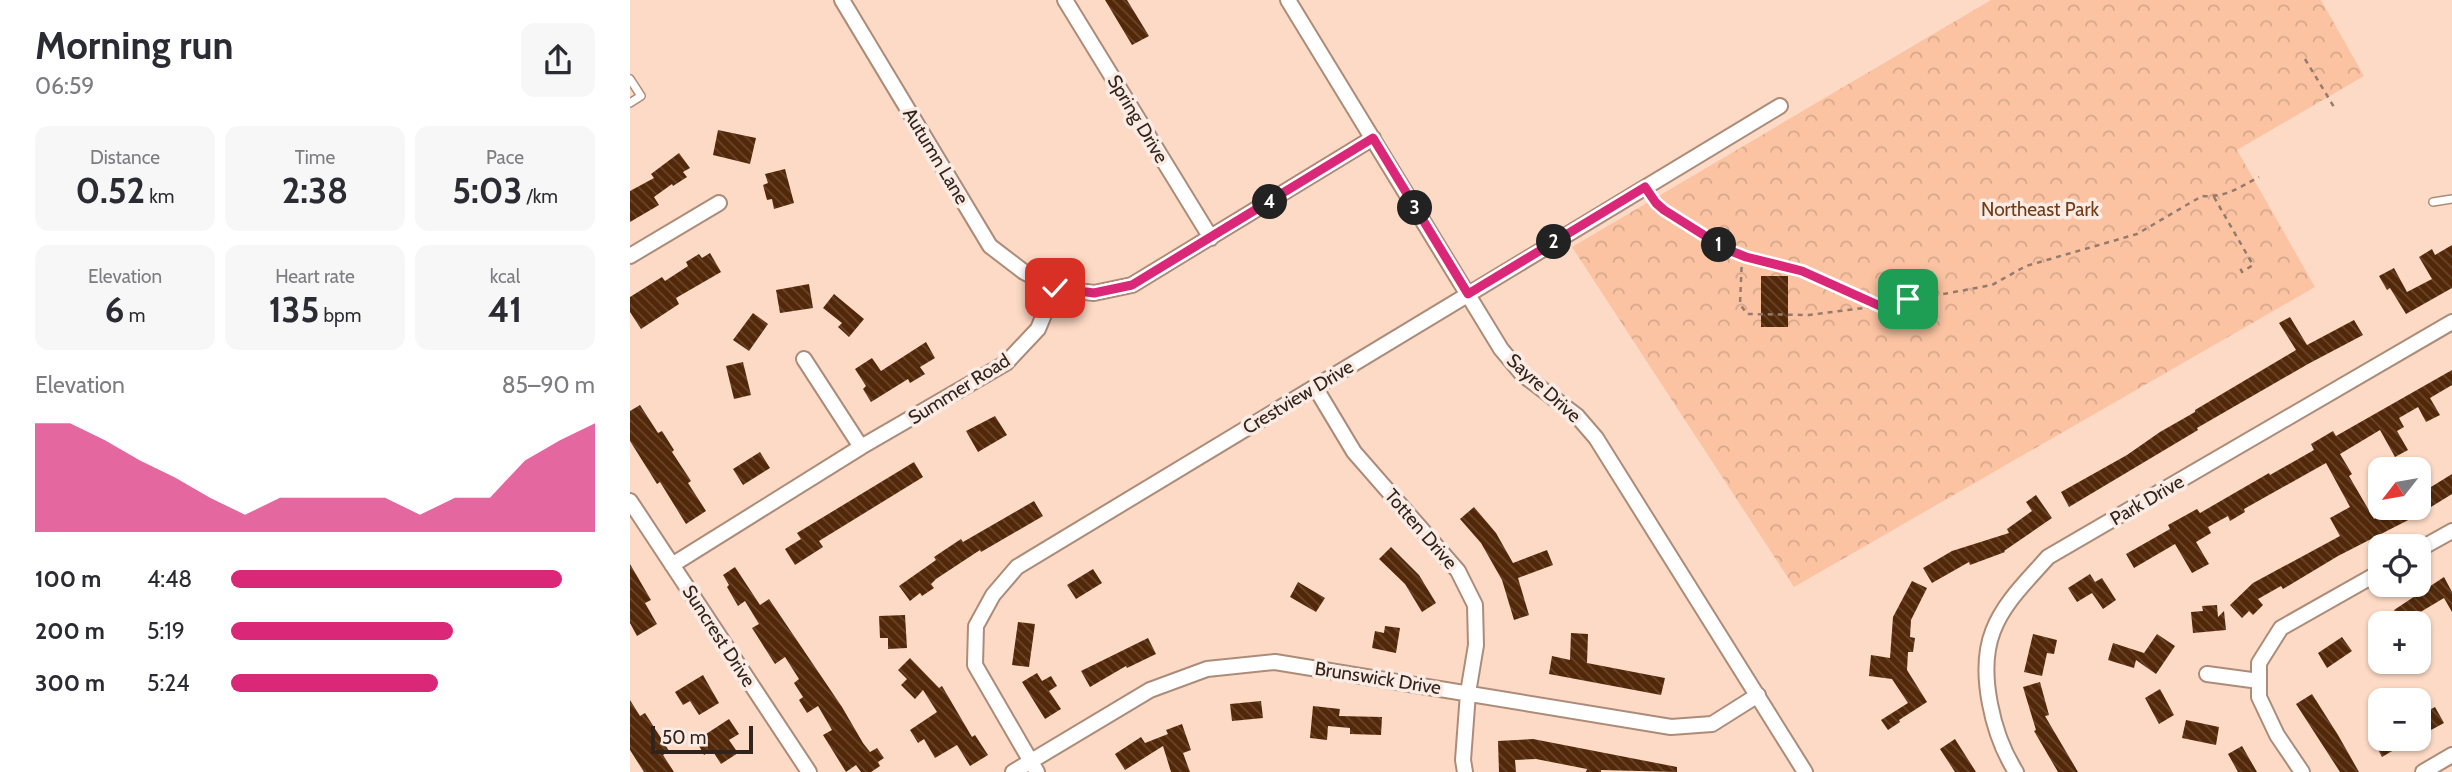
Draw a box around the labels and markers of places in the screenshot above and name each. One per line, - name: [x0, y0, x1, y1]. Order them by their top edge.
- pin: 4: [1252, 184, 1288, 220]
- pin: 3: [1398, 190, 1432, 226]
- pin: 2: [1536, 224, 1572, 260]
- pin: 1: [1702, 228, 1736, 262]
- pin: [1025, 258, 1085, 318]
- pin: [1878, 269, 1938, 329]

